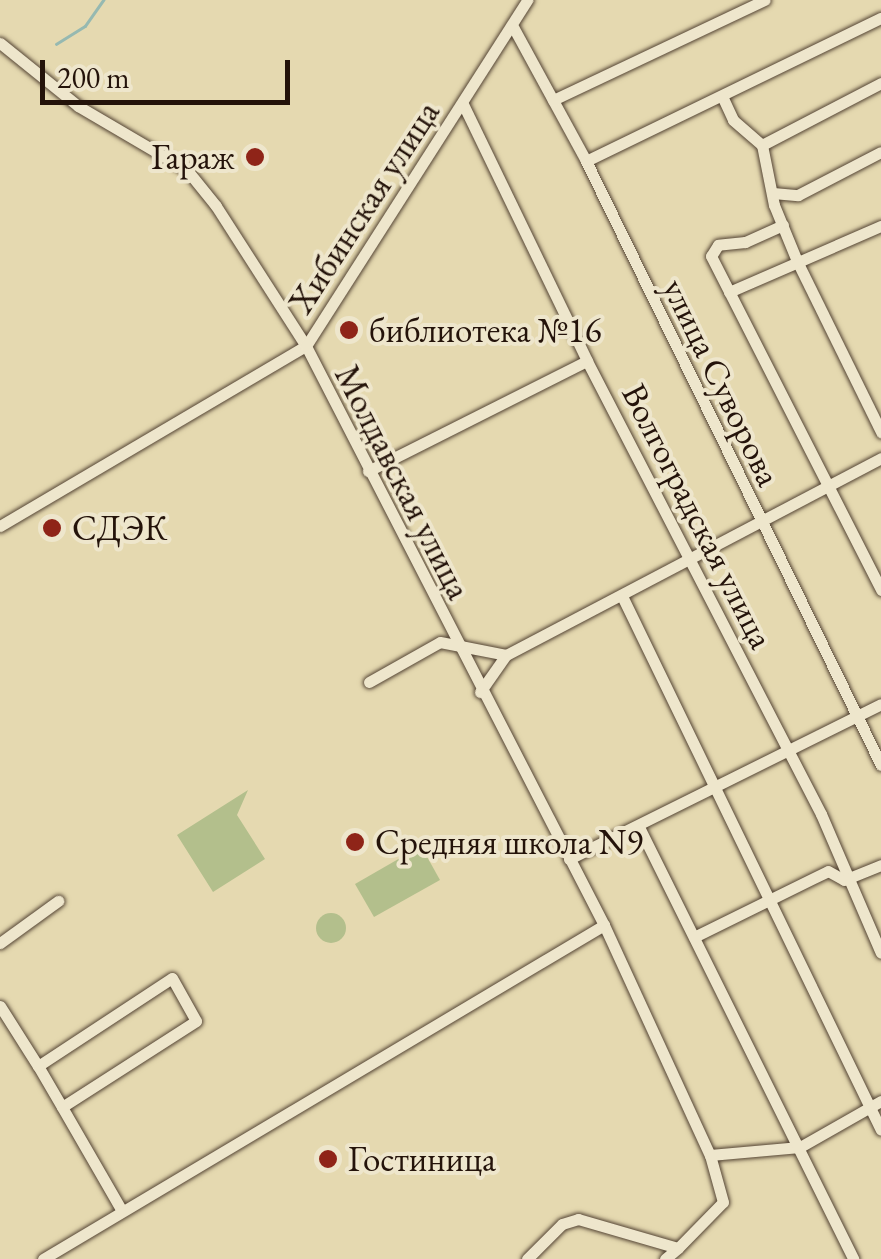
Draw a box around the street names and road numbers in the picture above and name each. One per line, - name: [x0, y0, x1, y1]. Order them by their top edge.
- street label: Хибинская улица: [280, 93, 448, 321]
- street label: улица Суворова: [654, 272, 790, 492]
- street label: Молдавская улица: [326, 358, 480, 606]
- street label: Волгоградская улица: [613, 377, 783, 655]

